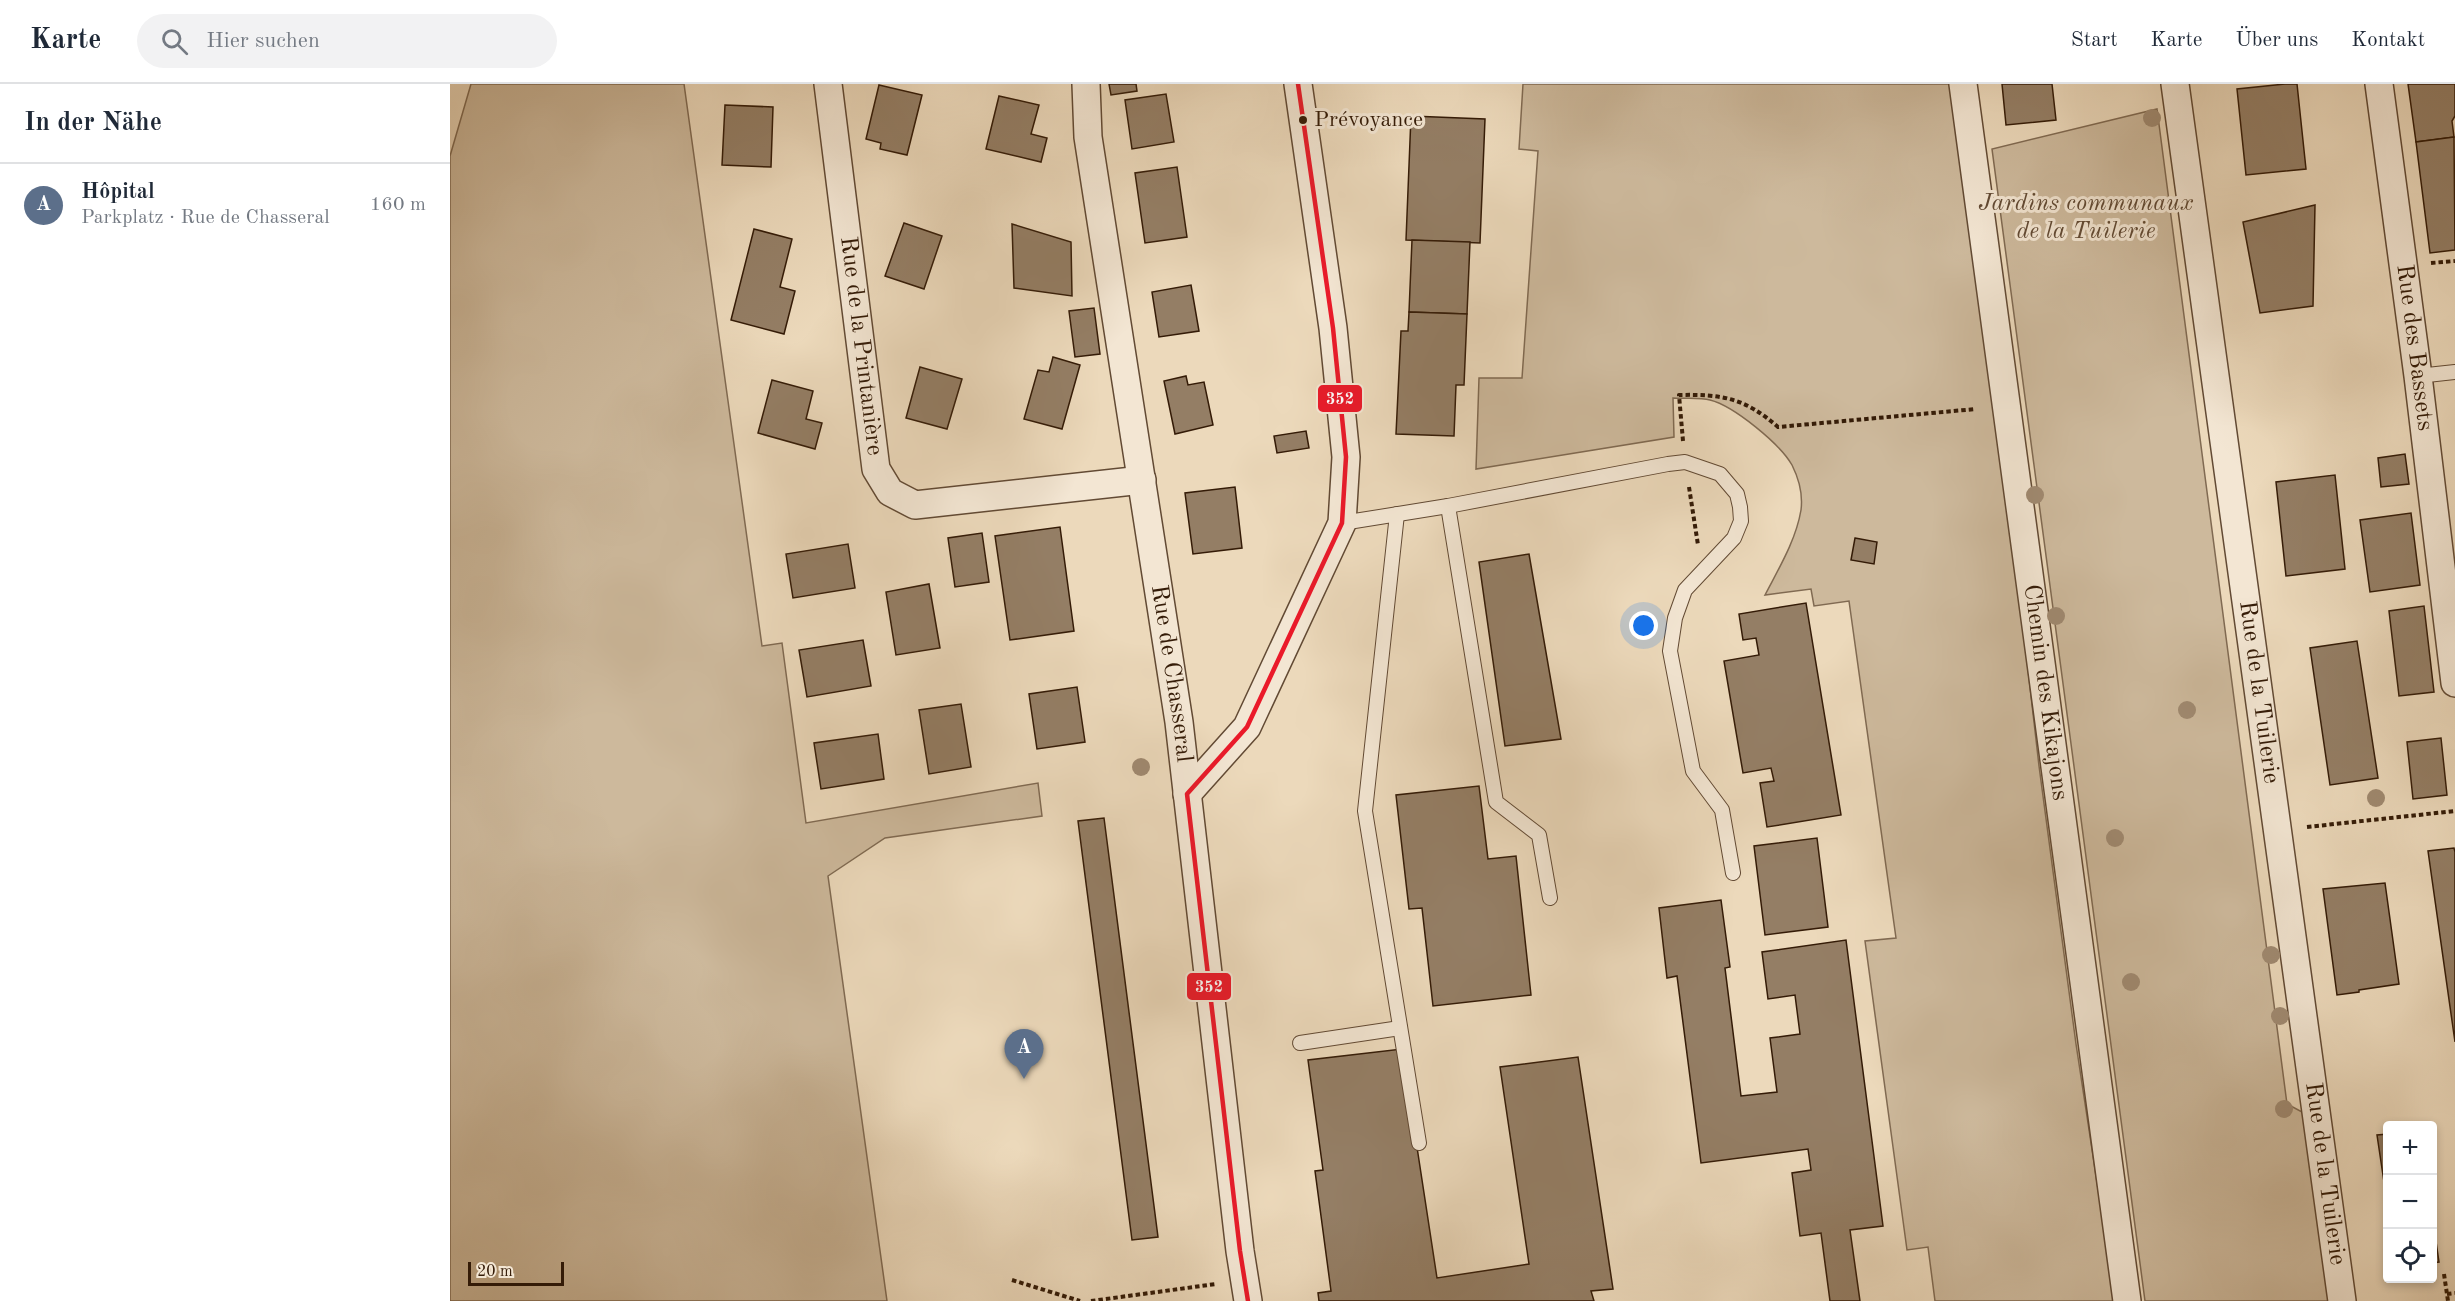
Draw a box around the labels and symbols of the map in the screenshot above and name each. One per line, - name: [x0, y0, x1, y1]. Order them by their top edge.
- place label: Prévoyance: [1314, 109, 1423, 131]
- marker: Prévoyance: [1297, 114, 1309, 126]
- park label: Jardins communaux de la Tuilerie: [1979, 192, 2194, 244]
- street label: Rue de la Printanière: [835, 235, 886, 457]
- street label: Rue des Bassets: [2391, 263, 2437, 432]
- line badge: 352: [1317, 384, 1363, 413]
- text: 352: [1326, 392, 1354, 408]
- street label: Rue de Chasseral: [1146, 583, 1196, 764]
- street label: Chemin des Kikajons: [2019, 583, 2071, 802]
- street label: Rue de la Tuilerie: [2234, 599, 2283, 785]
- your location: [1629, 611, 1658, 640]
- line badge: 352: [1186, 972, 1232, 1001]
- text: 352: [1195, 980, 1223, 996]
- pin: A: [1004, 1030, 1044, 1079]
- street label: Rue de la Tuilerie: [2300, 1081, 2349, 1267]
- scale bar: [468, 1259, 564, 1286]

